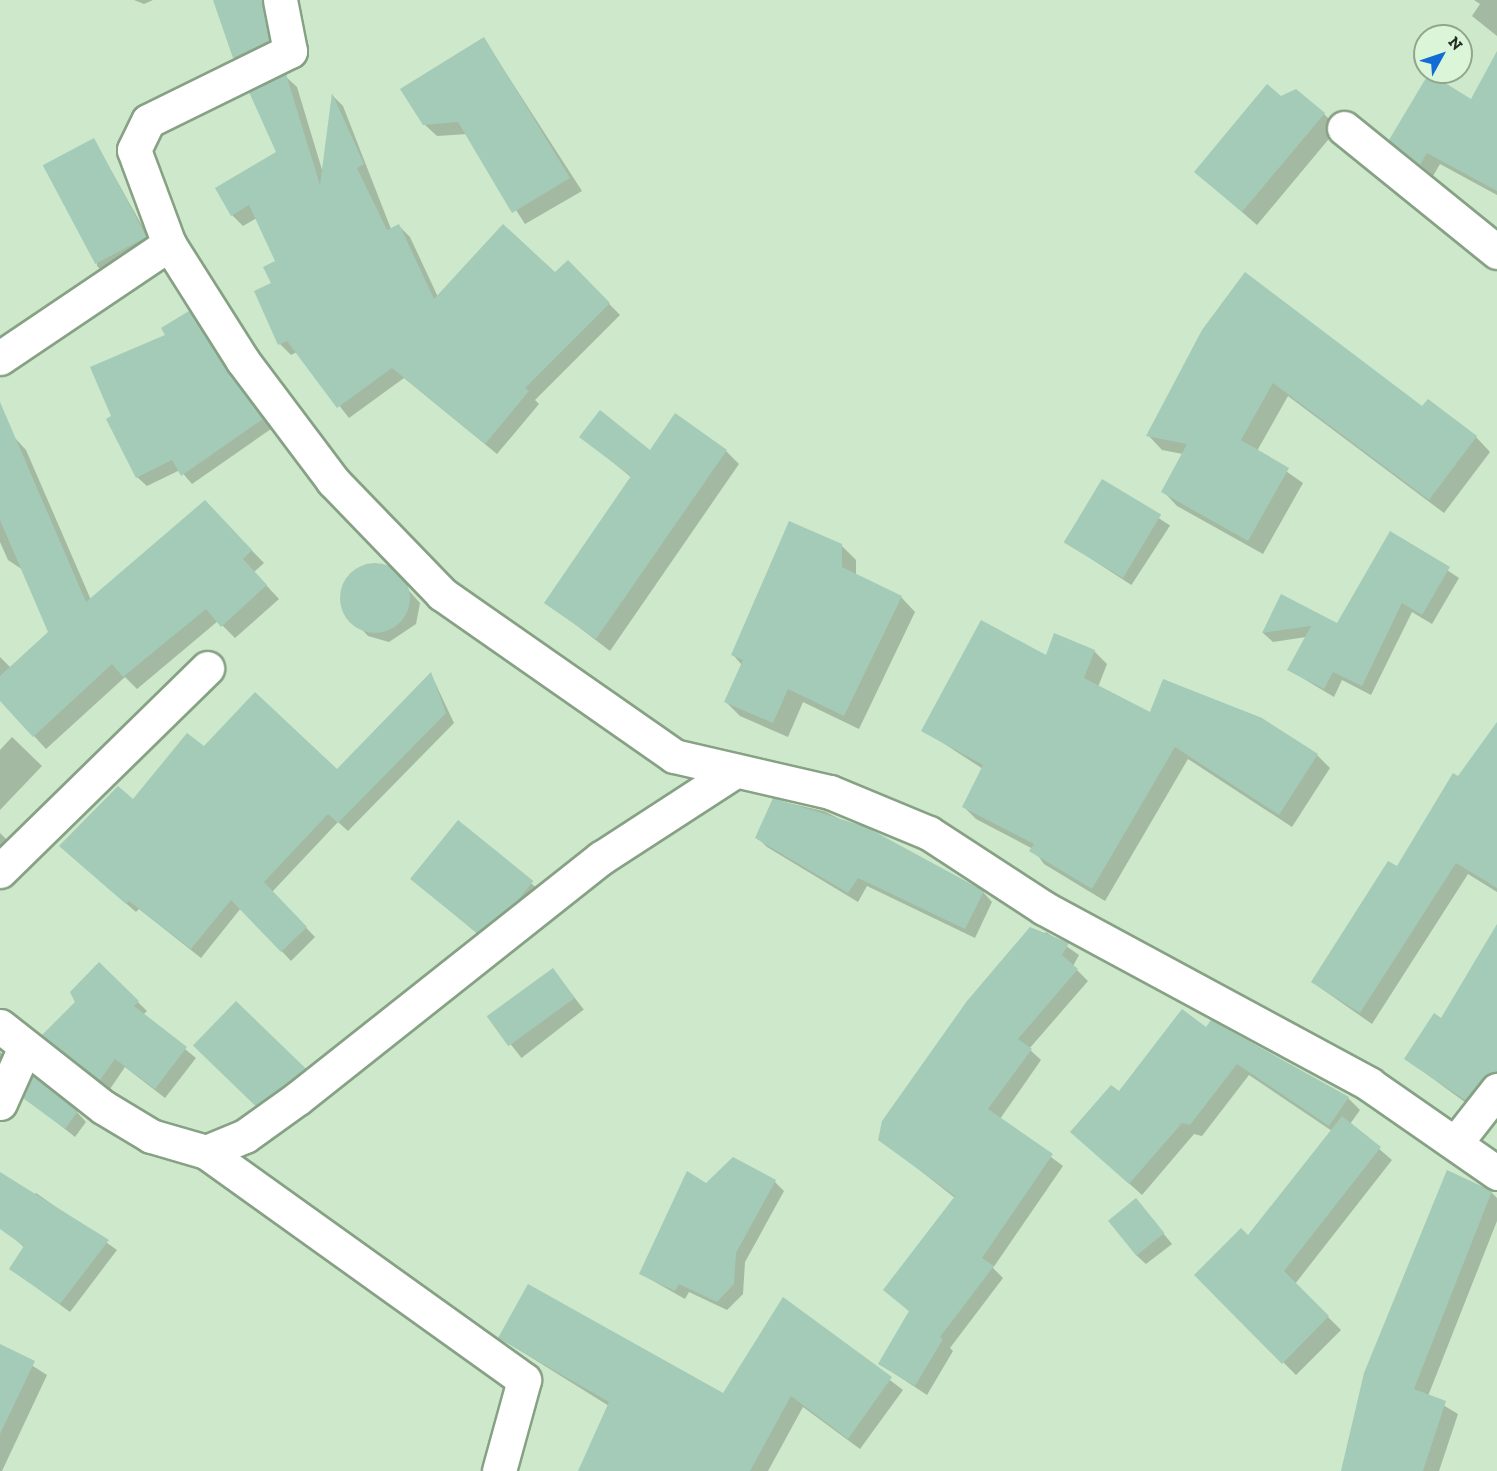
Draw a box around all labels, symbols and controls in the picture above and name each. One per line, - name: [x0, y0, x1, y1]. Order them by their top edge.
- north arrow: [1413, 24, 1473, 84]
- text: N: [1444, 33, 1467, 54]

